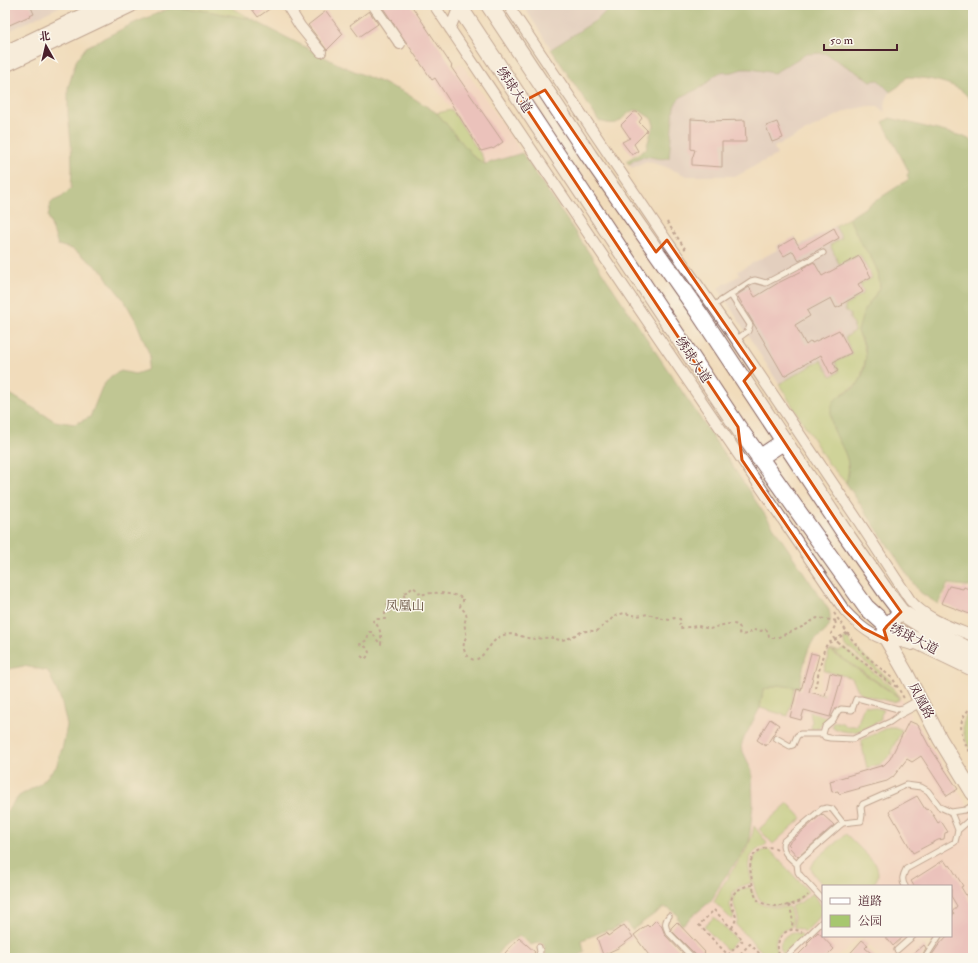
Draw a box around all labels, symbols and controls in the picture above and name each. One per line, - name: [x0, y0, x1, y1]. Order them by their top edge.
- north arrow: [26, 26, 66, 66]
- scale bar: [824, 26, 897, 52]
- text: 北: [38, 29, 51, 44]
- text: 50 m: [830, 33, 854, 48]
- street label: 绣球大道: [493, 64, 535, 116]
- street label: 绣球大道: [672, 334, 714, 386]
- park label: 凤凰山: [385, 598, 425, 614]
- street label: 绣球大道: [887, 620, 941, 658]
- street label: 凤凰路: [905, 680, 937, 722]
- legend: [822, 885, 952, 937]
- text: 道路: [858, 894, 882, 909]
- text: 公园: [858, 914, 882, 929]

